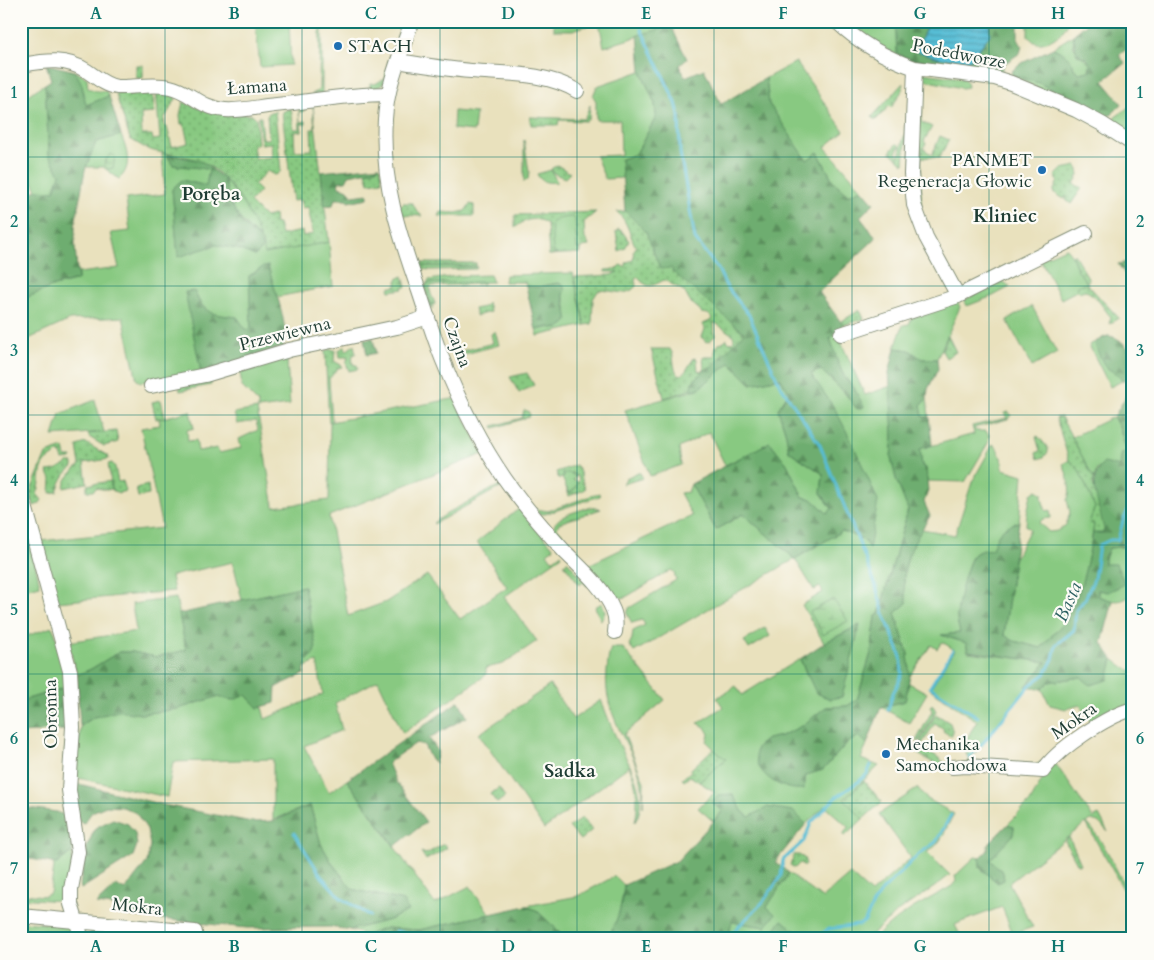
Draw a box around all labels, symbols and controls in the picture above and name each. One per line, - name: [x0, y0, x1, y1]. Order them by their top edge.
- text: A: [90, 3, 102, 25]
- text: B: [228, 3, 240, 25]
- text: C: [365, 3, 377, 25]
- text: D: [501, 3, 515, 25]
- text: E: [641, 3, 651, 25]
- text: F: [778, 3, 788, 25]
- text: G: [913, 3, 927, 25]
- text: H: [1051, 3, 1065, 25]
- street label: Podedworze: [910, 33, 1008, 75]
- place label: STACH: [348, 34, 412, 59]
- marker: STACH: [332, 40, 344, 52]
- street label: Łamana: [226, 72, 288, 102]
- text: 1: [10, 82, 18, 104]
- text: 1: [1136, 82, 1144, 104]
- place label: PANMET Regeneracja Głowic: [878, 148, 1032, 194]
- marker: PANMET Regeneracja Głowic: [1036, 164, 1048, 176]
- district label: Poręba: [182, 181, 241, 207]
- district label: Kliniec: [973, 203, 1037, 229]
- text: 2: [10, 211, 18, 233]
- text: 2: [1136, 211, 1144, 233]
- street label: Przewiewna: [237, 311, 334, 357]
- street label: Czajna: [436, 313, 478, 371]
- text: 3: [10, 340, 18, 362]
- text: 3: [1136, 340, 1144, 362]
- text: 4: [10, 470, 18, 492]
- text: 4: [1136, 470, 1144, 492]
- water label: Basta: [1048, 578, 1088, 626]
- text: 5: [10, 599, 18, 621]
- text: 5: [1136, 599, 1144, 621]
- street label: Obronna: [38, 679, 64, 749]
- street label: Mokra: [1046, 696, 1102, 746]
- text: 6: [10, 728, 18, 750]
- text: 6: [1136, 728, 1144, 750]
- place label: Mechanika Samochodowa: [896, 732, 1007, 778]
- marker: Mechanika Samochodowa: [880, 748, 892, 760]
- district label: Sadka: [544, 758, 596, 784]
- text: 7: [10, 858, 18, 880]
- text: 7: [1136, 858, 1144, 880]
- street label: Mokra: [110, 892, 164, 922]
- text: A: [90, 936, 102, 958]
- text: B: [228, 936, 240, 958]
- text: C: [365, 936, 377, 958]
- text: D: [501, 936, 515, 958]
- text: E: [641, 936, 651, 958]
- text: F: [778, 936, 788, 958]
- text: G: [913, 936, 927, 958]
- text: H: [1051, 936, 1065, 958]

